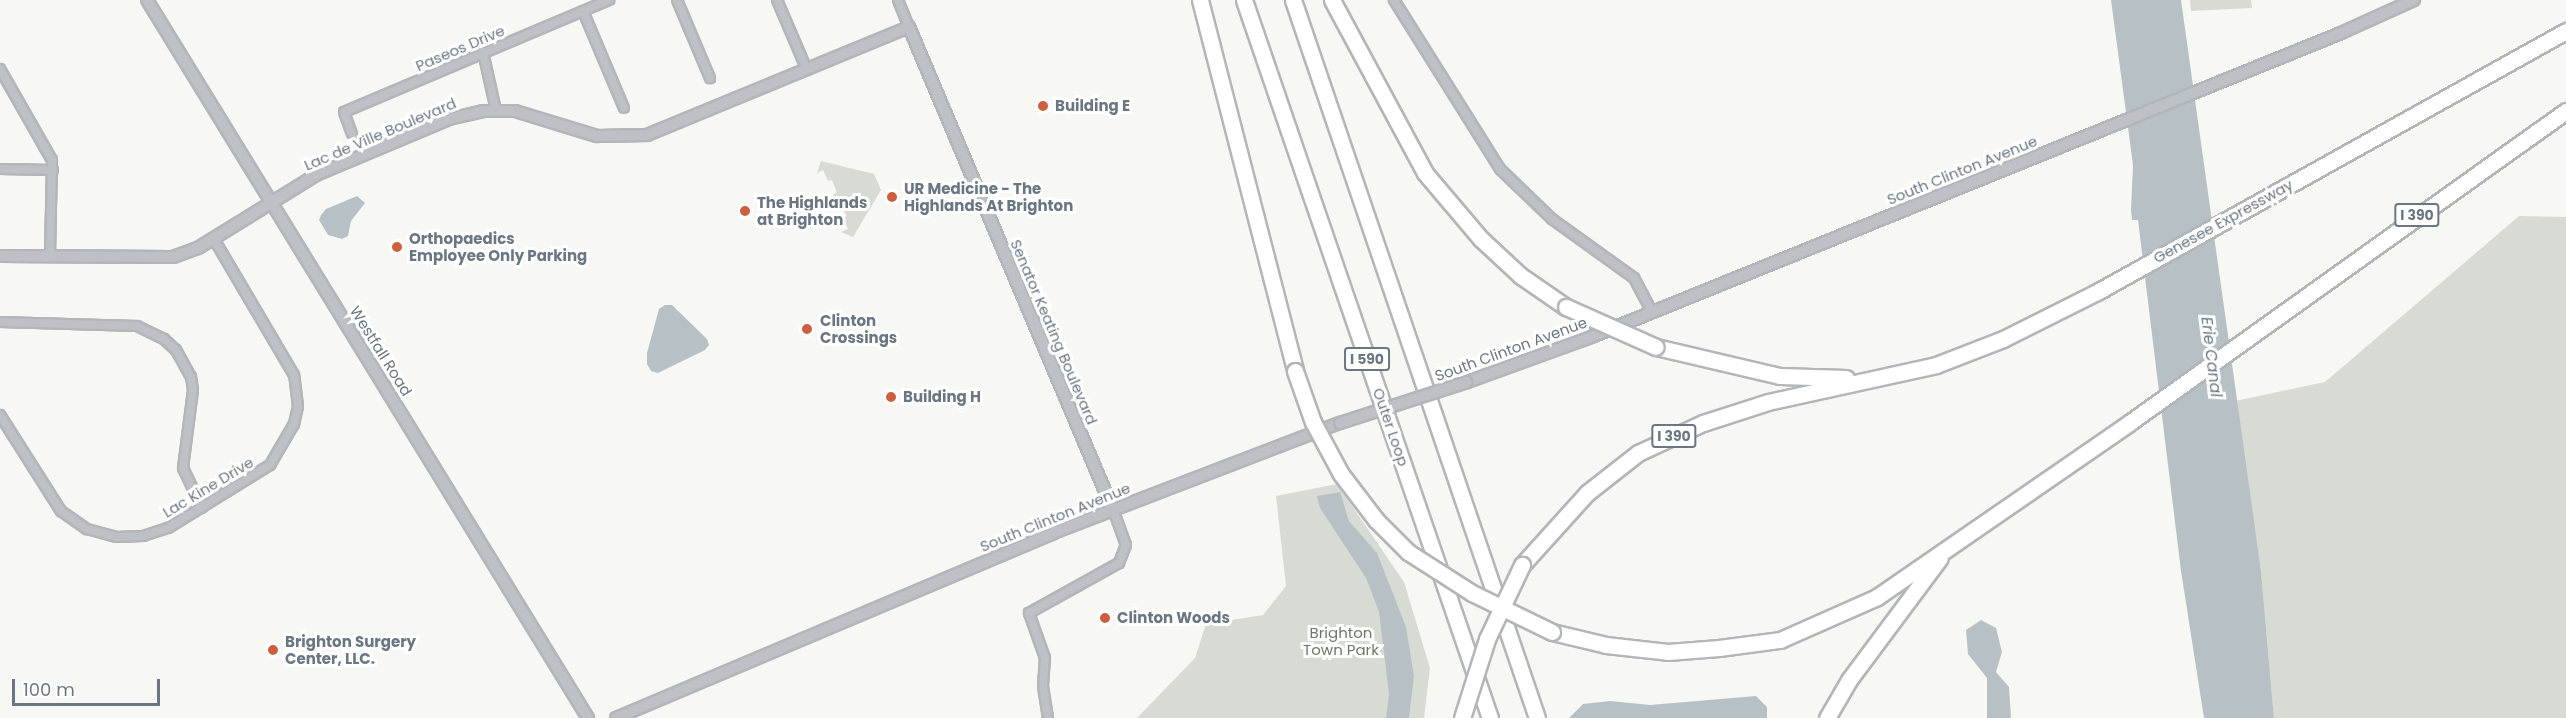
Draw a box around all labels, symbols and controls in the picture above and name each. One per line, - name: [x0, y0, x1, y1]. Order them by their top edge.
- street label: Paseos Drive: [413, 21, 507, 75]
- street label: Lac de Ville Boulevard: [301, 94, 459, 174]
- place label: Building E: [1055, 97, 1130, 115]
- marker: Building E: [1036, 99, 1050, 113]
- street label: South Clinton Avenue: [1884, 132, 2040, 208]
- street label: Genesee Expressway: [2150, 175, 2296, 267]
- place label: UR Medicine - The Highlands At Brighton: [904, 179, 1073, 214]
- marker: UR Medicine - The Highlands At Brighton: [885, 190, 899, 204]
- place label: The Highlands at Brighton: [757, 193, 867, 228]
- marker: The Highlands at Brighton: [738, 204, 752, 218]
- road number: I 390: [2393, 204, 2441, 226]
- place label: Orthopaedics Employee Only Parking: [409, 229, 587, 264]
- street label: Senator Keating Boulevard: [1007, 237, 1101, 427]
- marker: Orthopaedics Employee Only Parking: [390, 240, 404, 254]
- street label: Westfall Road: [346, 303, 416, 399]
- place label: Clinton Crossings: [820, 311, 897, 346]
- street label: South Clinton Avenue: [1432, 313, 1590, 385]
- water label: Erie Canal: [2197, 316, 2225, 398]
- marker: Clinton Crossings: [798, 320, 816, 338]
- road number: I 590: [1343, 348, 1391, 370]
- street label: Outer Loop: [1369, 386, 1413, 468]
- place label: Building H: [903, 388, 981, 406]
- marker: Building H: [884, 390, 898, 404]
- road number: I 390: [1650, 425, 1698, 447]
- street label: Lac Kine Drive: [159, 453, 257, 521]
- street label: South Clinton Avenue: [977, 479, 1133, 555]
- place label: Clinton Woods: [1117, 609, 1230, 627]
- marker: Clinton Woods: [1098, 611, 1112, 625]
- park label: Brighton Town Park: [1303, 623, 1379, 658]
- place label: Brighton Surgery Center, LLC.: [285, 632, 416, 667]
- marker: Brighton Surgery Center, LLC.: [266, 643, 280, 657]
- scale bar: [15, 667, 164, 705]
- text: 100 m: [23, 677, 75, 702]

